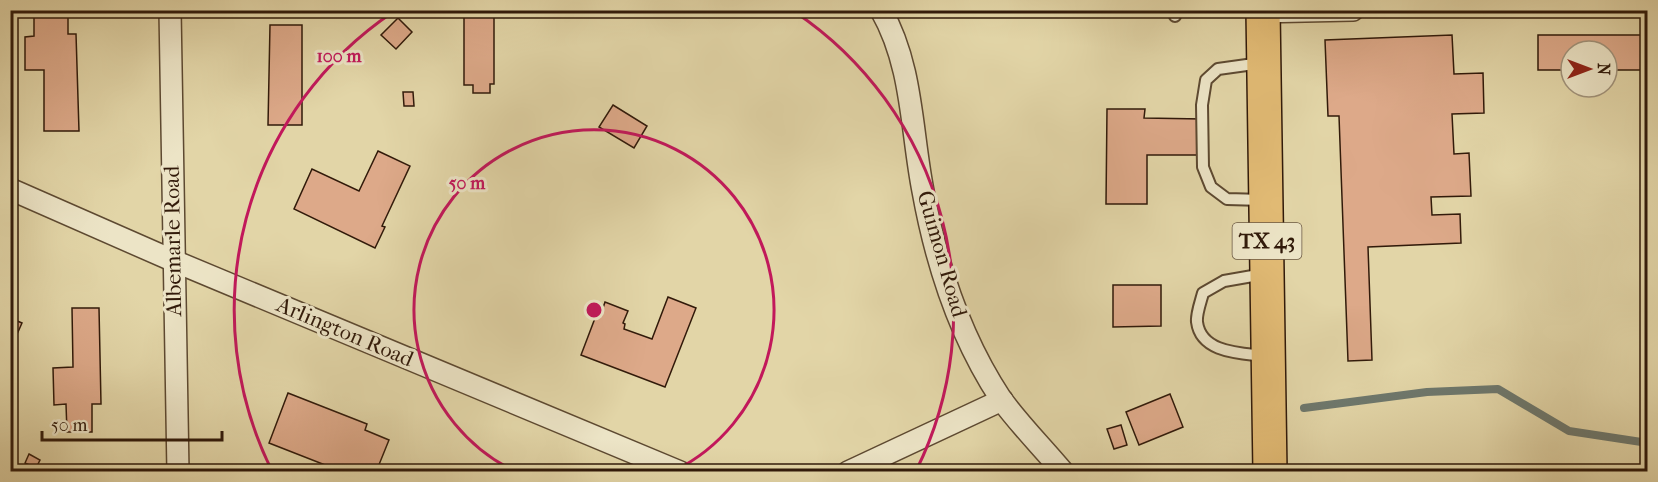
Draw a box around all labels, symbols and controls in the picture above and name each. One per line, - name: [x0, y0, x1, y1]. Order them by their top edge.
- north arrow: [1559, 39, 1619, 99]
- text: 100 m: [316, 46, 363, 67]
- text: N: [1594, 63, 1613, 76]
- street label: Albemarle Road: [159, 164, 187, 318]
- text: 50 m: [449, 173, 486, 194]
- street label: Guimon Road: [912, 188, 973, 321]
- road number: TX 43: [1232, 223, 1302, 259]
- street label: Arlington Road: [272, 291, 418, 373]
- centre of rings: [584, 300, 604, 320]
- scale bar: [42, 404, 222, 442]
- text: 50 m: [51, 415, 88, 436]

